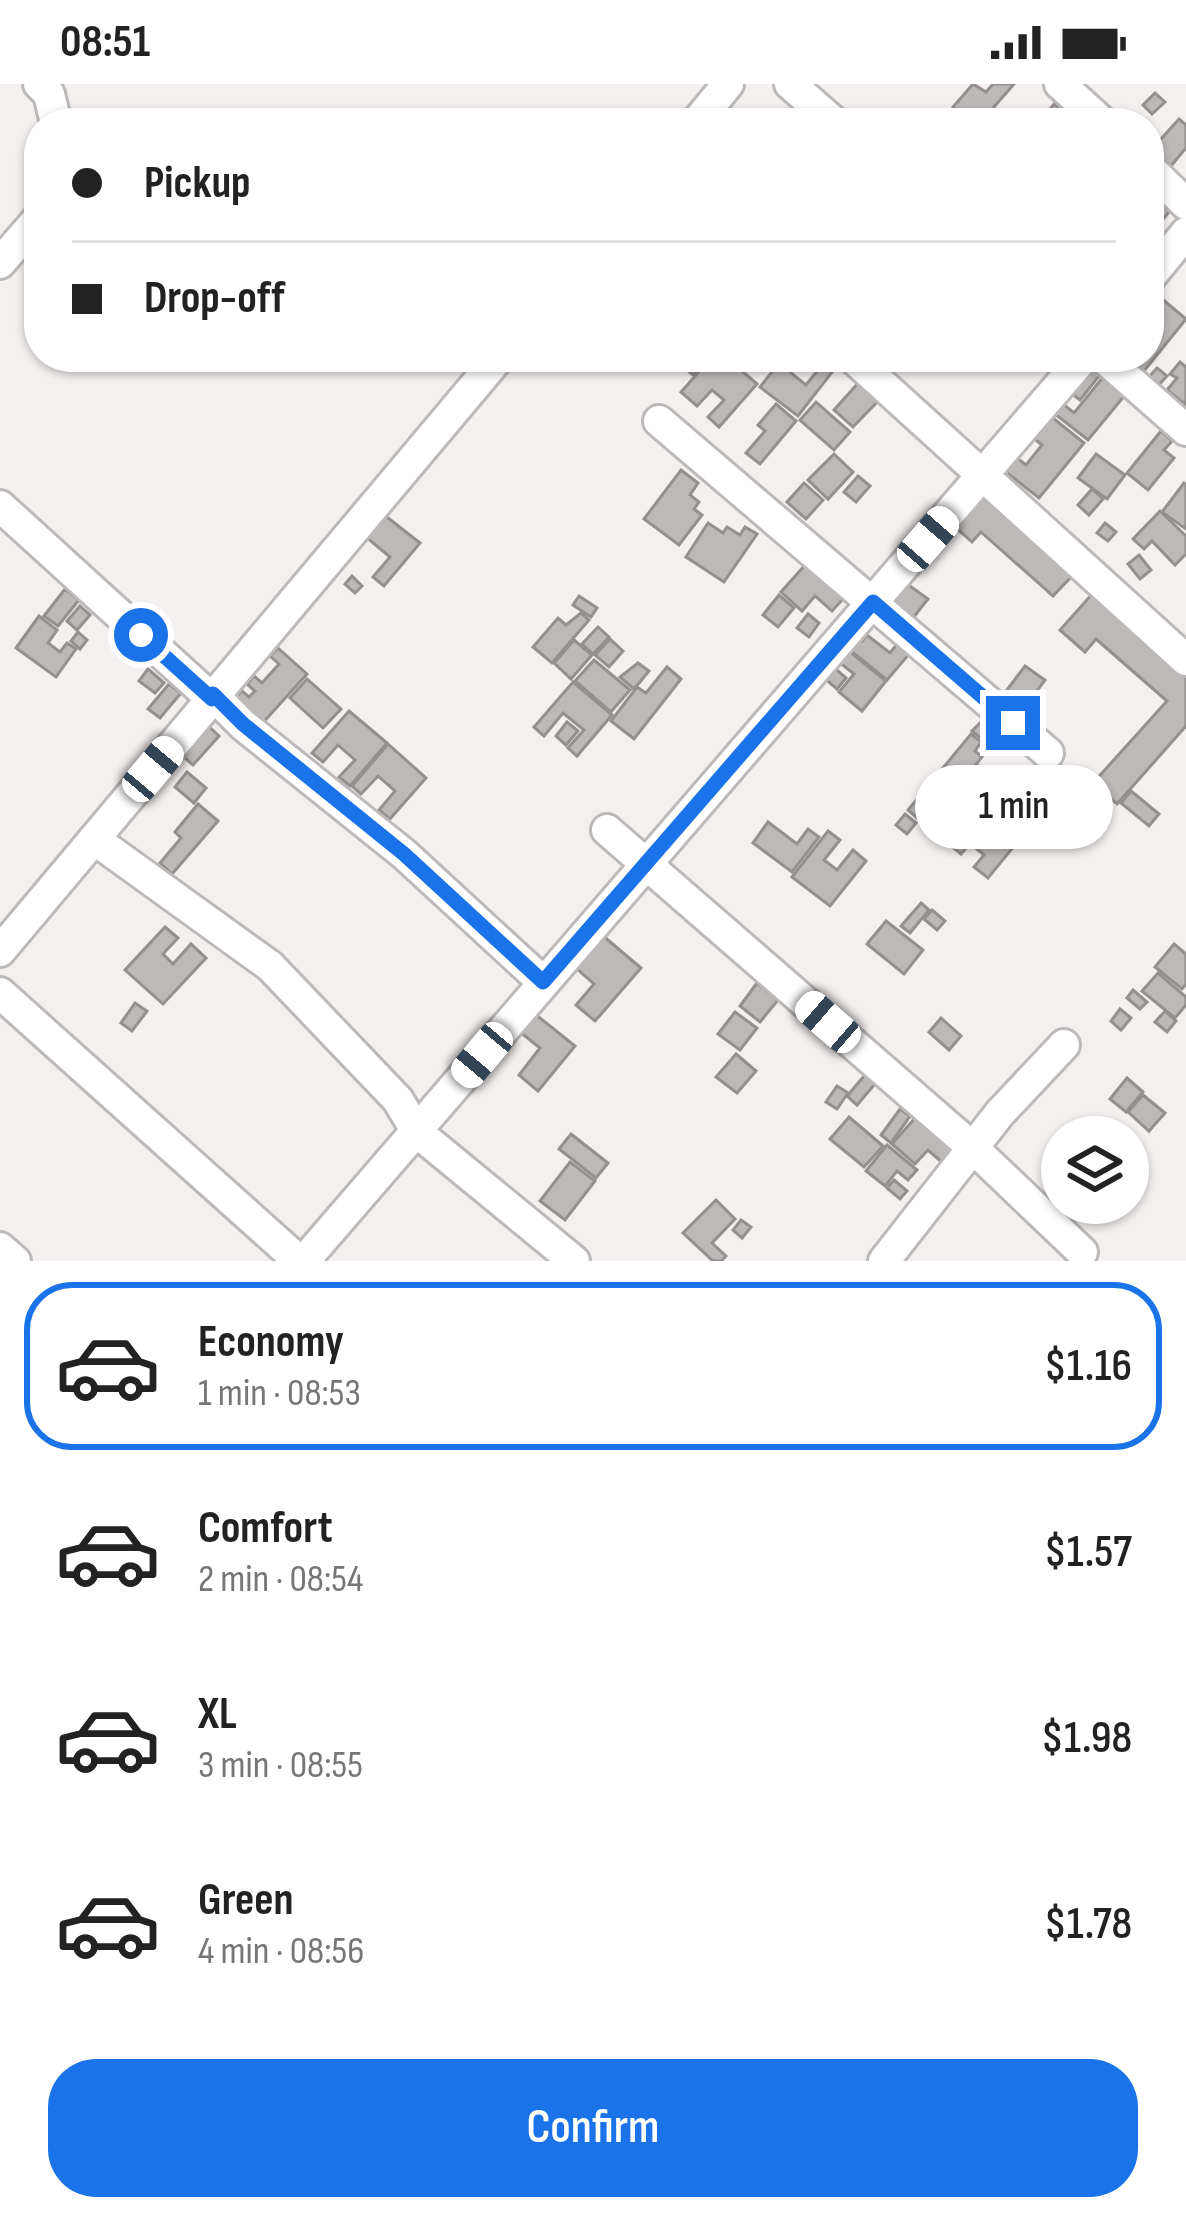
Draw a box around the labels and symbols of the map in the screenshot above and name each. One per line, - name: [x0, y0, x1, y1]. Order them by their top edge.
- car: [891, 500, 965, 578]
- route start: [114, 608, 168, 662]
- route end: [986, 696, 1040, 750]
- car: [116, 730, 190, 808]
- callout: 1 min: [914, 765, 1112, 849]
- car: [789, 985, 867, 1059]
- car: [445, 1016, 519, 1094]

